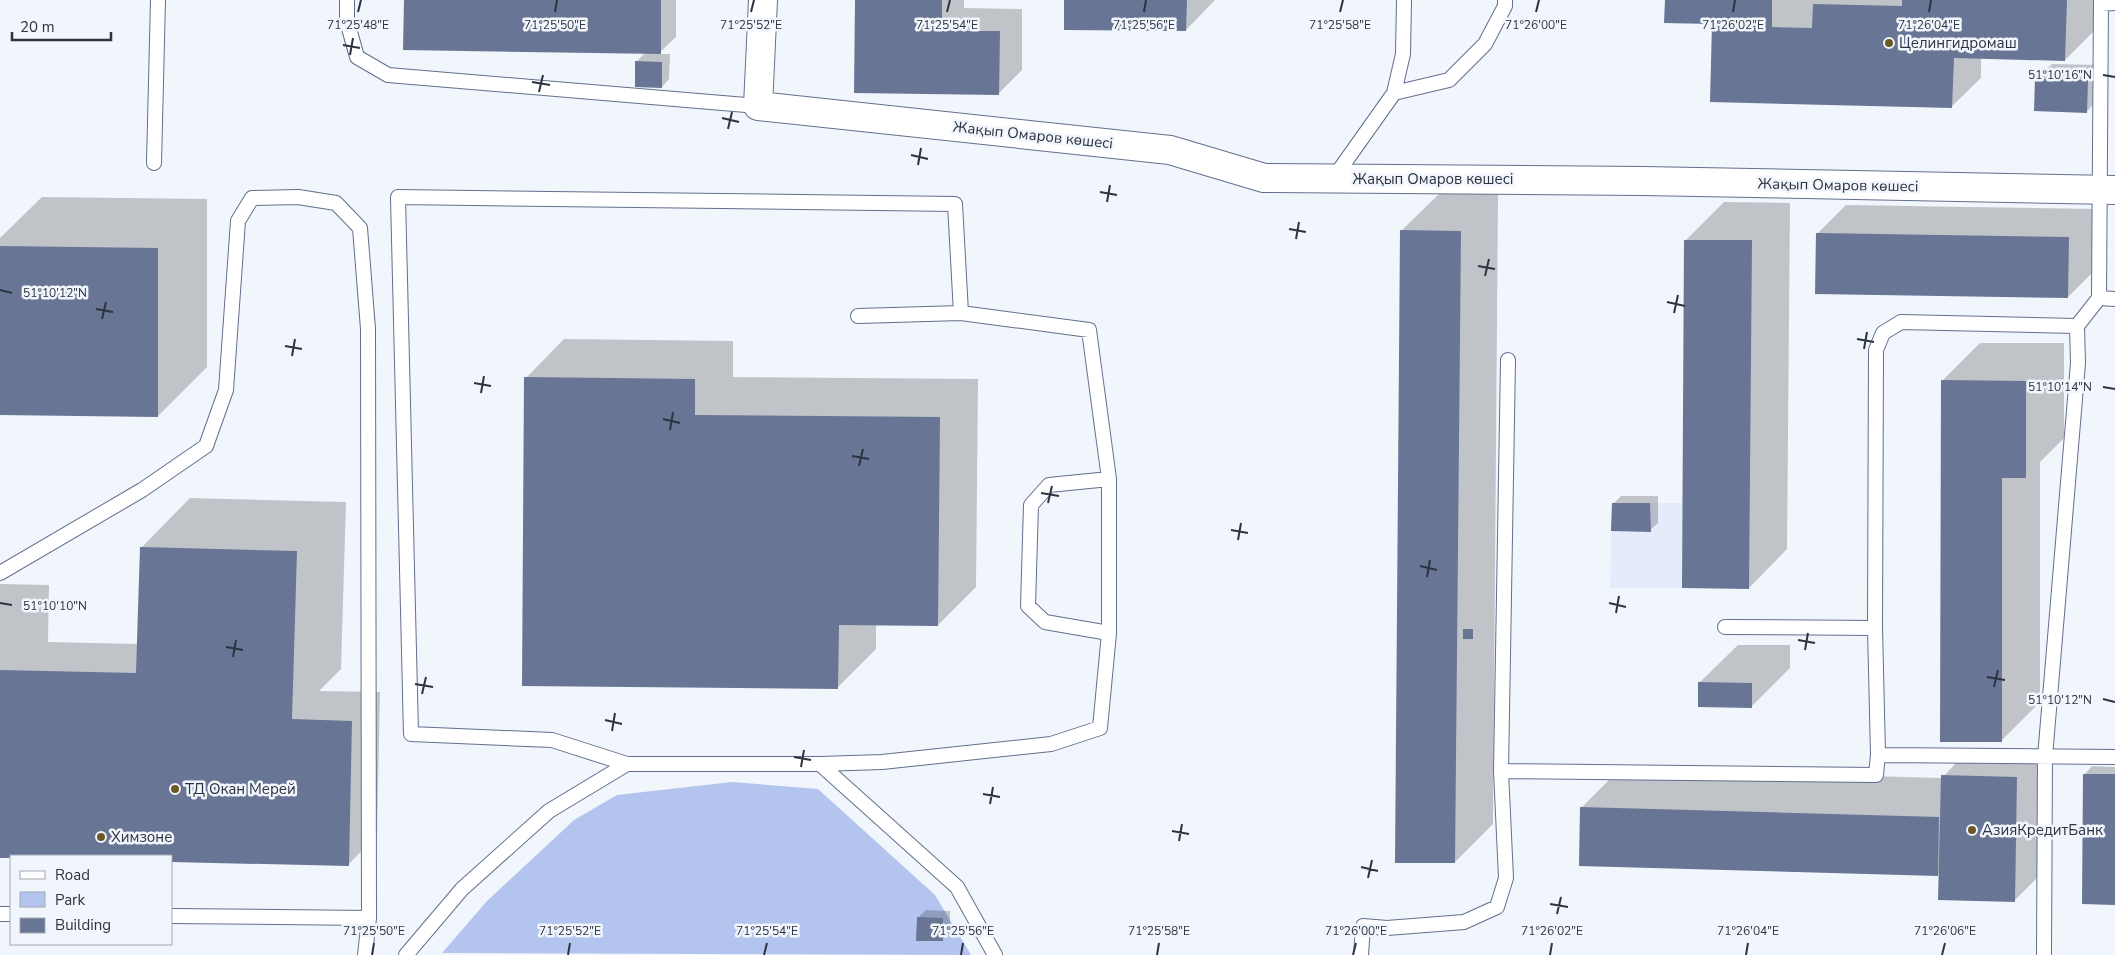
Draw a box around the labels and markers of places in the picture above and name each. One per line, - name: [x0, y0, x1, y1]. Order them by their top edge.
- place label: Целингидромаш: [1899, 33, 2017, 53]
- marker: Целингидромаш: [1883, 37, 1895, 49]
- place label: ТД Окан Мерей: [185, 779, 296, 799]
- marker: ТД Окан Мерей: [169, 783, 181, 795]
- place label: АзияКредитБанк: [1982, 820, 2103, 840]
- marker: АзияКредитБанк: [1966, 824, 1978, 836]
- place label: Химзоне: [111, 827, 172, 847]
- marker: Химзоне: [95, 831, 107, 843]

